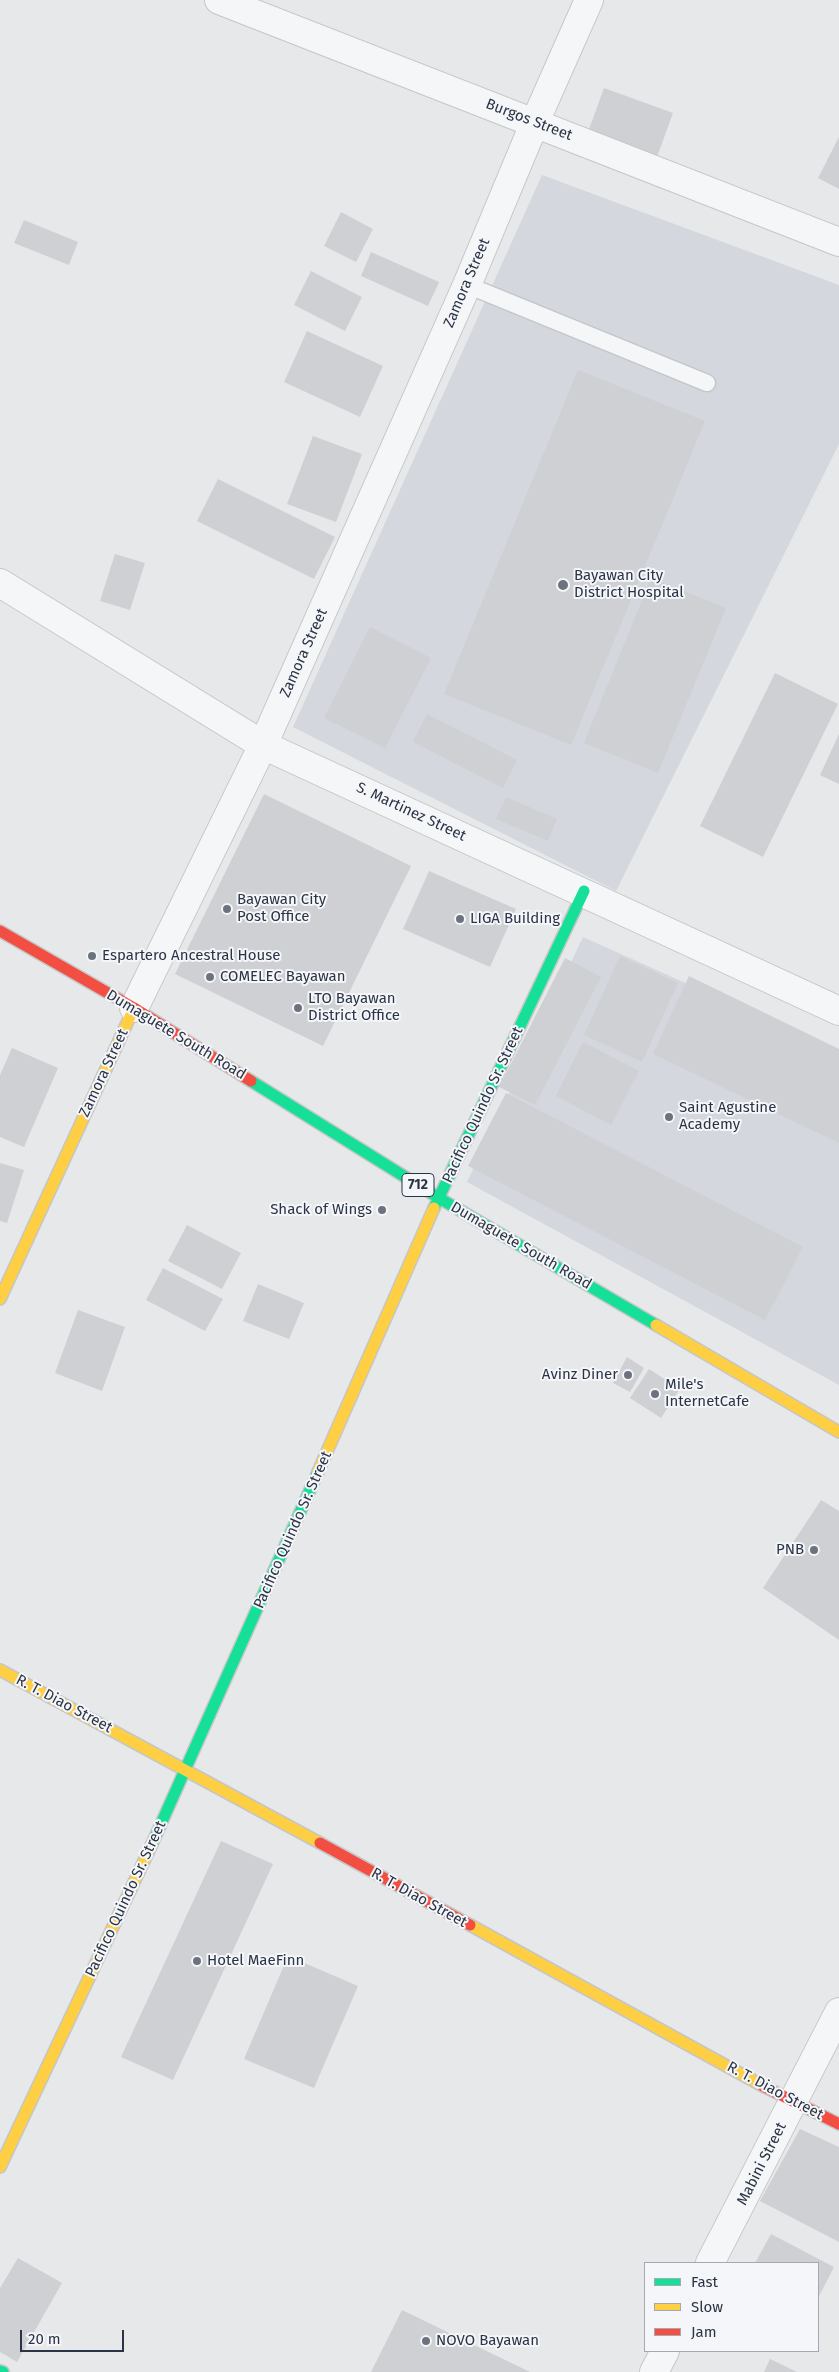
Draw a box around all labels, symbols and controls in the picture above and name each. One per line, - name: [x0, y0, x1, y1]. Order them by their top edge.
- street label: Burgos Street: [483, 95, 575, 145]
- street label: Zamora Street: [440, 236, 494, 330]
- place label: Bayawan City District Hospital: [574, 567, 684, 602]
- marker: Bayawan City District Hospital: [556, 578, 570, 592]
- street label: Zamora Street: [276, 606, 332, 700]
- street label: S. Martinez Street: [353, 779, 469, 845]
- place label: Bayawan City Post Office: [237, 891, 326, 926]
- marker: Bayawan City Post Office: [221, 903, 233, 915]
- place label: LIGA Building: [470, 910, 560, 928]
- marker: LIGA Building: [454, 913, 466, 925]
- place label: Espartero Ancestral House: [102, 947, 280, 965]
- marker: Espartero Ancestral House: [86, 950, 98, 962]
- place label: COMELEC Bayawan: [220, 968, 346, 986]
- marker: COMELEC Bayawan: [204, 971, 216, 983]
- street label: Dumaguete South Road: [103, 986, 249, 1084]
- place label: LTO Bayawan District Office: [308, 990, 400, 1025]
- marker: LTO Bayawan District Office: [292, 1002, 304, 1014]
- street label: Pacifico Quindo Sr. Street: [439, 1024, 527, 1186]
- street label: Zamora Street: [76, 1026, 132, 1120]
- place label: Saint Agustine Academy: [679, 1099, 776, 1134]
- marker: Saint Agustine Academy: [663, 1111, 675, 1123]
- road number: 712: [402, 1174, 434, 1196]
- street label: Dumaguete South Road: [447, 1198, 595, 1294]
- place label: Shack of Wings: [270, 1201, 372, 1219]
- marker: Shack of Wings: [376, 1204, 388, 1216]
- place label: Avinz Diner: [542, 1366, 618, 1384]
- marker: Avinz Diner: [622, 1369, 634, 1381]
- place label: Mile's InternetCafe: [665, 1376, 749, 1411]
- marker: Mile's InternetCafe: [649, 1388, 661, 1400]
- street label: Pacifico Quindo Sr. Street: [250, 1448, 336, 1612]
- place label: PNB: [776, 1541, 804, 1559]
- marker: PNB: [808, 1544, 820, 1556]
- street label: R. T. Diao Street: [13, 1671, 115, 1737]
- street label: Pacifico Quindo Sr. Street: [82, 1818, 170, 1980]
- street label: R. T. Diao Street: [368, 1864, 470, 1932]
- place label: Hotel MaeFinn: [207, 1952, 304, 1970]
- marker: Hotel MaeFinn: [191, 1955, 203, 1967]
- street label: R. T. Diao Street: [724, 2058, 826, 2124]
- street label: Mabini Street: [733, 2120, 791, 2208]
- legend: [644, 2262, 819, 2352]
- text: Fast: [691, 2273, 718, 2291]
- text: Slow: [691, 2298, 723, 2316]
- scale bar: [22, 2320, 126, 2352]
- text: Jam: [691, 2323, 717, 2341]
- text: 20 m: [28, 2330, 61, 2348]
- place label: NOVO Bayawan: [436, 2332, 539, 2350]
- marker: NOVO Bayawan: [420, 2335, 432, 2347]

